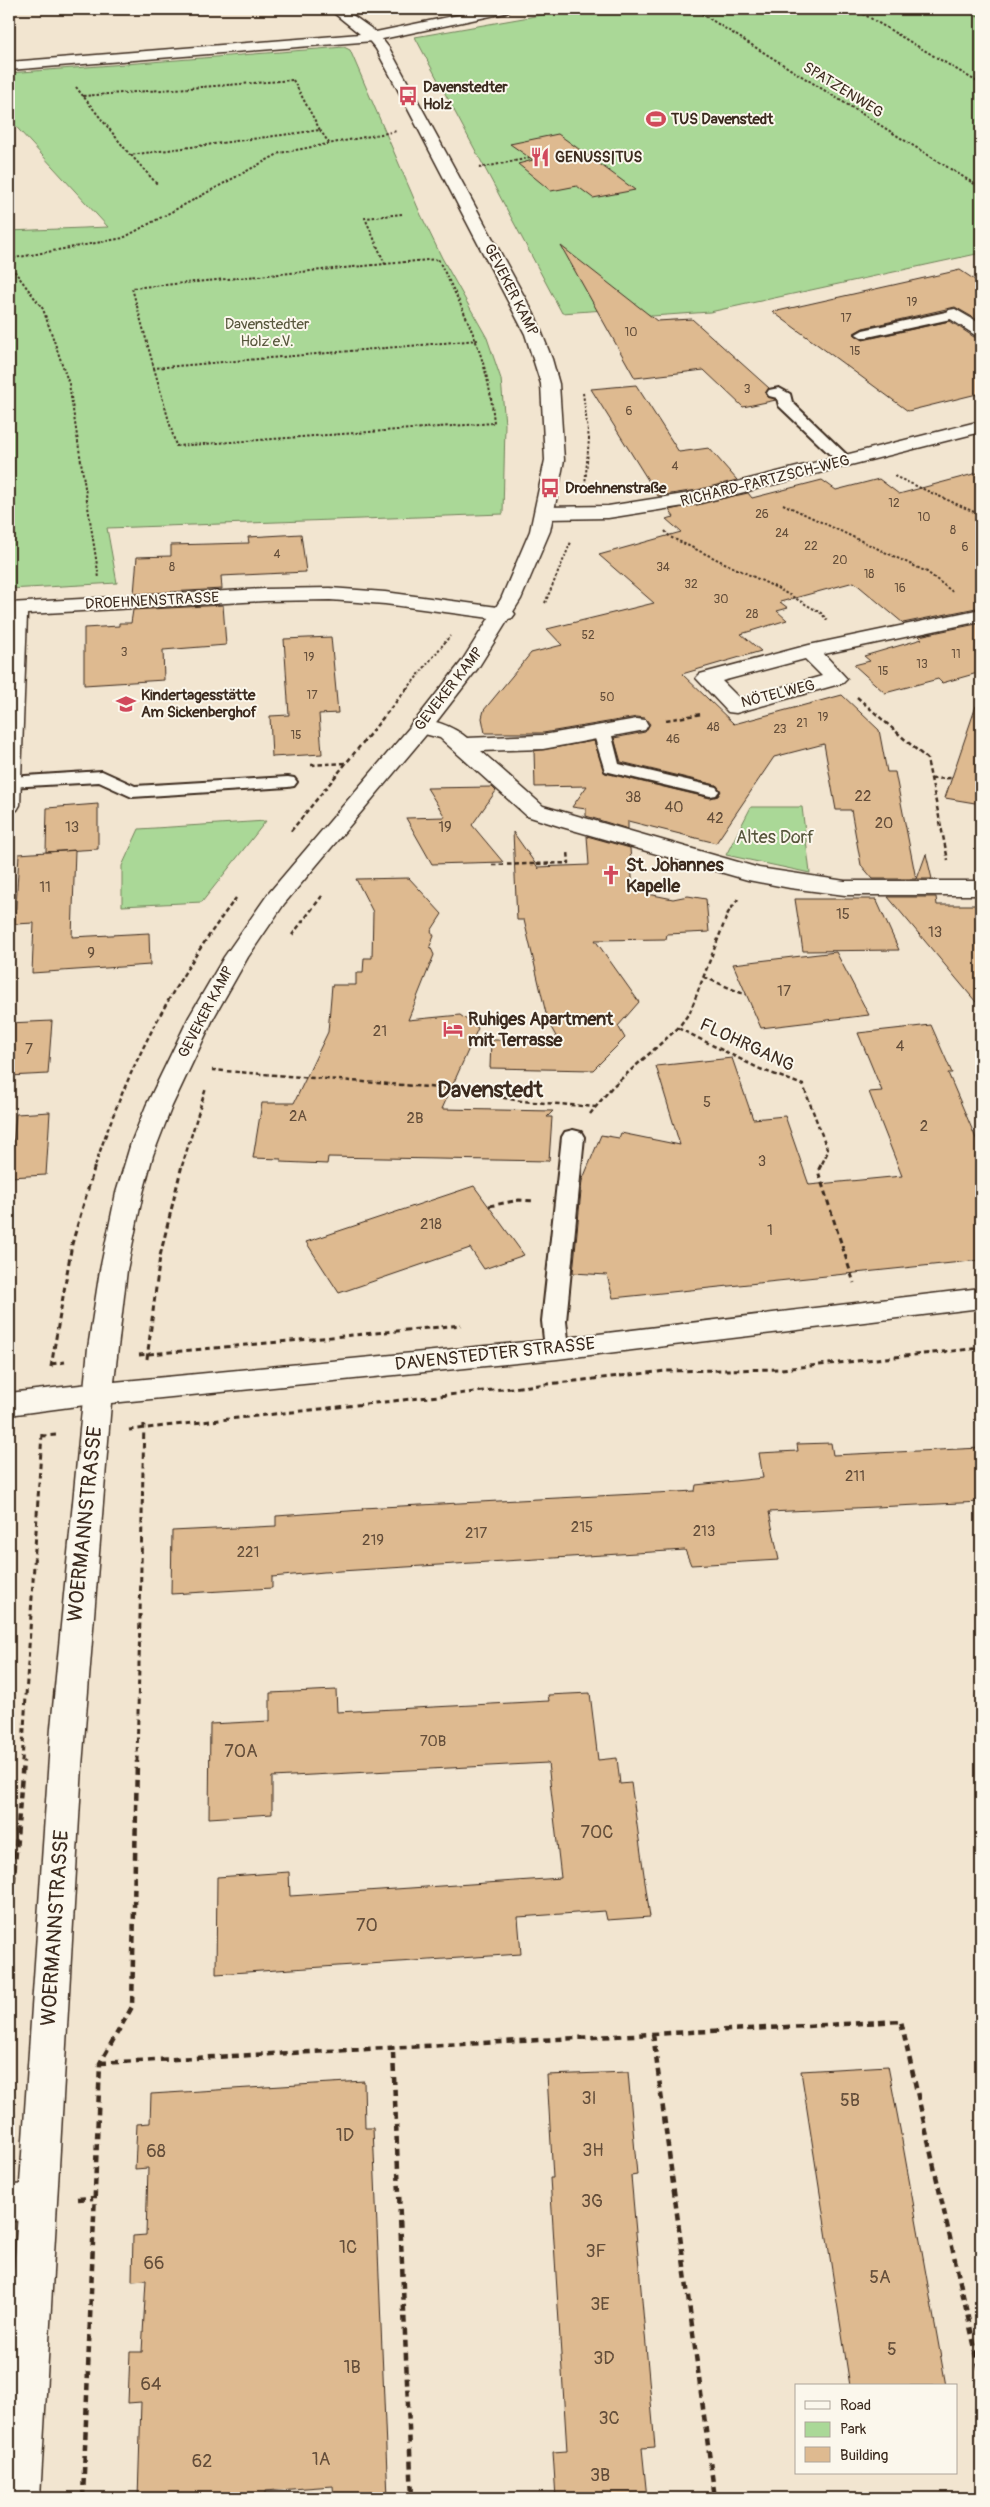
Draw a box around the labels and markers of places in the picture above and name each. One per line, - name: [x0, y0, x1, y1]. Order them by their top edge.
- place label: Davenstedter Holz: [423, 78, 508, 114]
- bus stop icon: Davenstedter Holz: [397, 85, 419, 107]
- sports icon: TUS Davenstedt: [645, 108, 667, 130]
- place label: TUS Davenstedt: [670, 110, 774, 129]
- restaurant icon: GENUSS|TUS: [529, 146, 551, 168]
- place label: GENUSS|TUS: [555, 148, 643, 167]
- bus stop icon: Droehnenstraße: [539, 477, 561, 499]
- place label: Droehnenstraße: [565, 479, 667, 498]
- place label: Kindertagesstätte Am Sickenberghof: [141, 686, 258, 722]
- school or university icon: Kindertagesstätte Am Sickenberghof: [115, 693, 137, 715]
- place label: St. Johannes Kapelle: [626, 854, 724, 898]
- church icon: St. Johannes Kapelle: [600, 864, 622, 886]
- place label: Ruhiges Apartment mit Terrasse: [468, 1008, 614, 1052]
- hotel icon: Ruhiges Apartment mit Terrasse: [442, 1018, 464, 1040]

